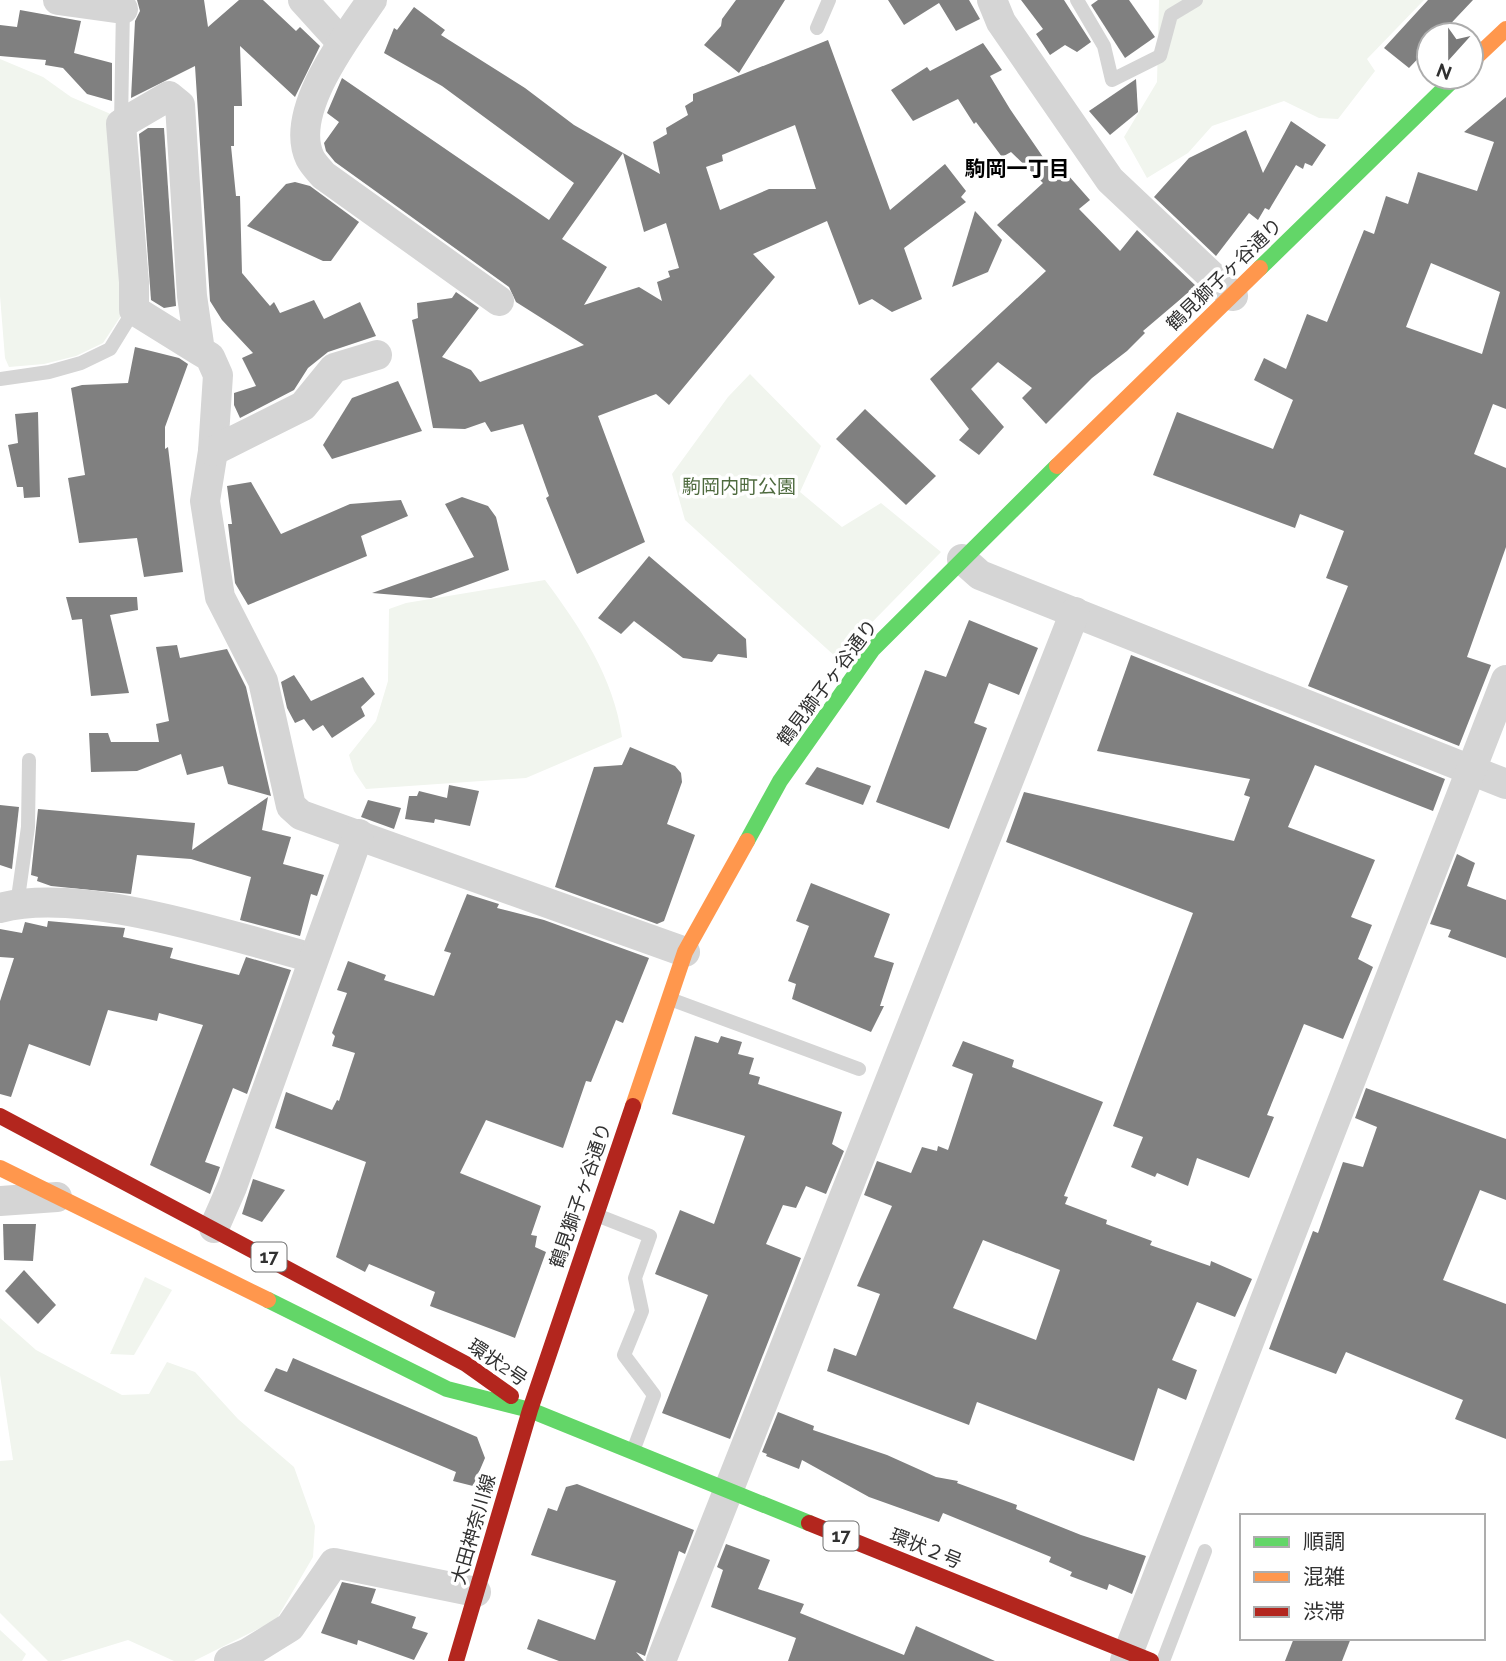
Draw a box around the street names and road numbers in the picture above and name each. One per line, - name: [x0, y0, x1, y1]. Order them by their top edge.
- street label: 鶴見獅子ヶ谷通り: [1162, 213, 1286, 335]
- street label: 鶴見獅子ヶ谷通り: [772, 615, 882, 749]
- street label: 鶴見獅子ヶ谷通り: [545, 1120, 615, 1270]
- road number: 17: [252, 1242, 286, 1272]
- street label: 環状2号: [464, 1334, 532, 1390]
- street label: 大田神奈川線: [447, 1471, 499, 1587]
- road number: 17: [824, 1521, 858, 1550]
- street label: 環状２号: [887, 1524, 965, 1572]

